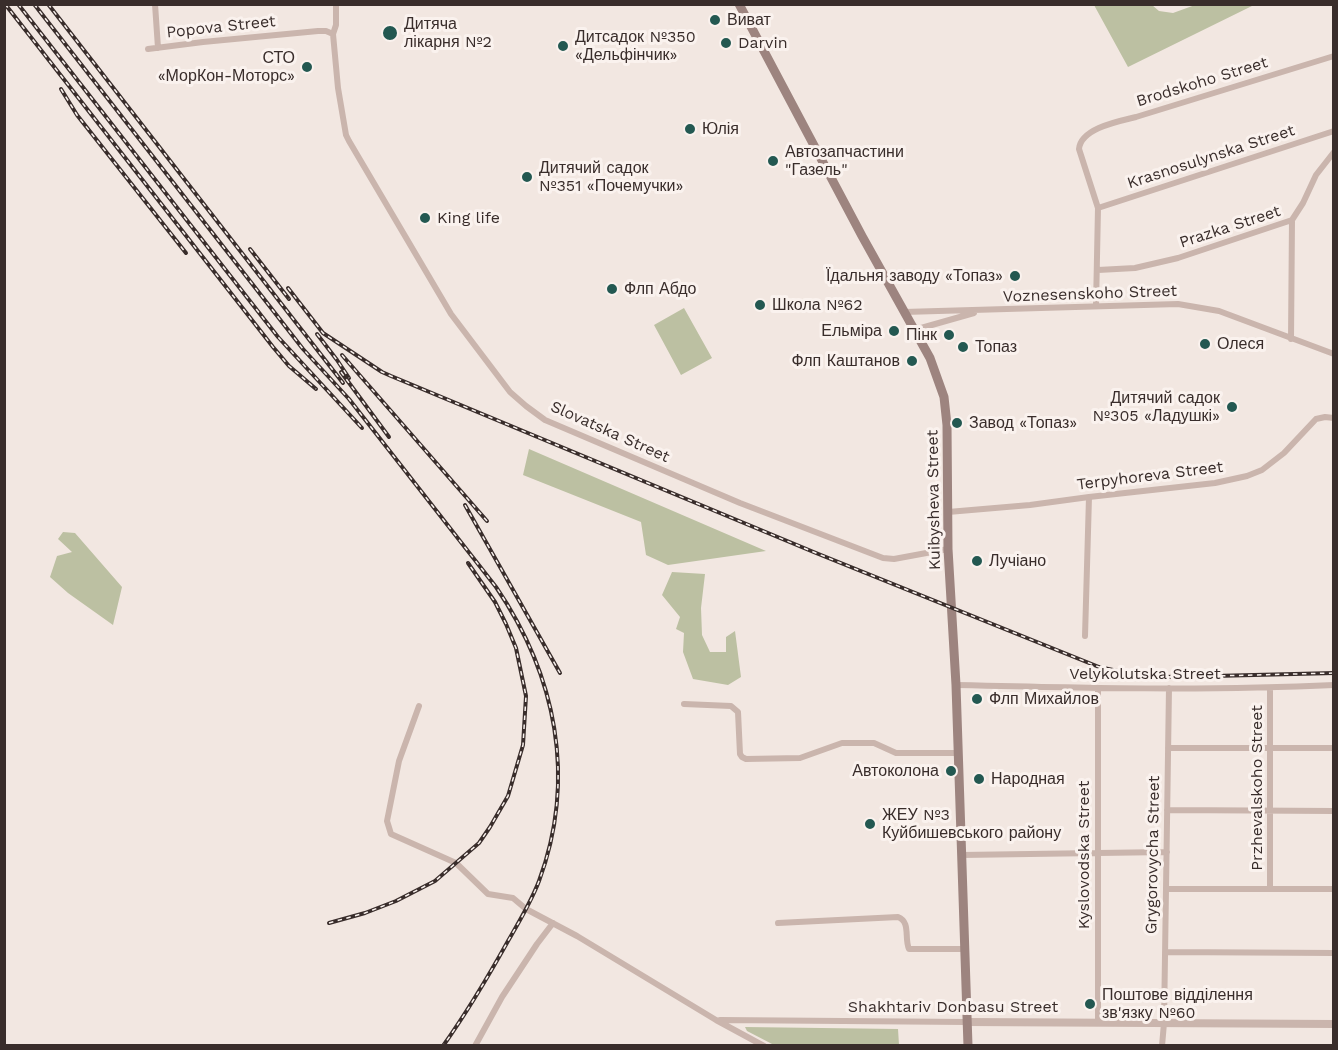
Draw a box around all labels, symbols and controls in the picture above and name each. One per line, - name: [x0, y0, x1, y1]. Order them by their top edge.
- place label: Виват: [727, 10, 771, 30]
- street label: Popova Street: [165, 12, 277, 42]
- marker: Виват: [708, 13, 722, 27]
- place label: Дитяча лікарня №2: [404, 14, 492, 52]
- marker: Дитяча лікарня №2: [381, 24, 399, 42]
- place label: Дитсадок №350 «Дельфінчик»: [575, 27, 696, 65]
- place label: Darvin: [738, 33, 788, 53]
- marker: Darvin: [719, 36, 733, 50]
- marker: Дитсадок №350 «Дельфінчик»: [556, 39, 570, 53]
- place label: СТО «МорКон-Моторс»: [158, 48, 295, 86]
- street label: Brodskoho Street: [1134, 53, 1270, 111]
- marker: СТО «МорКон-Моторс»: [300, 60, 314, 74]
- place label: Юлія: [702, 119, 739, 139]
- street label: Krasnosulynska Street: [1125, 121, 1297, 193]
- marker: Юлія: [683, 122, 697, 136]
- place label: Автозапчастини "Газель": [785, 142, 904, 180]
- marker: Автозапчастини "Газель": [766, 154, 780, 168]
- place label: Дитячий садок №351 «Почемучки»: [539, 158, 683, 196]
- marker: Дитячий садок №351 «Почемучки»: [520, 170, 534, 184]
- street label: Prazka Street: [1177, 202, 1283, 252]
- place label: King life: [437, 208, 500, 228]
- marker: King life: [418, 211, 432, 225]
- place label: Їдальня заводу «Топаз»: [826, 266, 1003, 286]
- marker: Їдальня заводу «Топаз»: [1008, 269, 1022, 283]
- place label: Флп Абдо: [624, 279, 696, 299]
- street label: Voznesenskoho Street: [1003, 281, 1177, 307]
- marker: Флп Абдо: [605, 282, 619, 296]
- place label: Школа №62: [772, 295, 863, 315]
- marker: Школа №62: [753, 298, 767, 312]
- place label: Ельміра: [821, 321, 882, 341]
- marker: Ельміра: [887, 324, 901, 338]
- place label: Пінк: [906, 325, 937, 345]
- marker: Пінк: [942, 328, 956, 342]
- place label: Олеся: [1217, 334, 1264, 354]
- place label: Топаз: [975, 337, 1017, 357]
- marker: Олеся: [1198, 337, 1212, 351]
- marker: Топаз: [956, 340, 970, 354]
- place label: Флп Каштанов: [792, 351, 900, 371]
- marker: Флп Каштанов: [905, 354, 919, 368]
- place label: Дитячий садок №305 «Ладушкі»: [1093, 388, 1220, 426]
- street label: Slovatska Street: [547, 397, 673, 467]
- marker: Дитячий садок №305 «Ладушкі»: [1225, 400, 1239, 414]
- place label: Завод «Топаз»: [969, 413, 1077, 433]
- marker: Завод «Топаз»: [950, 416, 964, 430]
- street label: Kuibysheva Street: [923, 430, 945, 570]
- street label: Terpyhoreva Street: [1076, 457, 1224, 495]
- place label: Лучіано: [989, 551, 1046, 571]
- marker: Лучіано: [970, 554, 984, 568]
- street label: Velykolutska Street: [1069, 664, 1221, 684]
- place label: Флп Михайлов: [989, 689, 1099, 709]
- marker: Флп Михайлов: [970, 692, 984, 706]
- street label: Przhevalskoho Street: [1247, 705, 1267, 871]
- place label: Автоколона: [852, 761, 939, 781]
- marker: Автоколона: [944, 764, 958, 778]
- place label: Народная: [991, 769, 1065, 789]
- marker: Народная: [972, 772, 986, 786]
- street label: Grygorovycha Street: [1142, 776, 1164, 934]
- street label: Kyslovodska Street: [1074, 781, 1094, 929]
- place label: ЖЕУ №3 Куйбишевського району: [882, 805, 1061, 843]
- marker: ЖЕУ №3 Куйбишевського району: [863, 817, 877, 831]
- place label: Поштове відділення зв'язку №60: [1102, 985, 1253, 1023]
- street label: Shakhtariv Donbasu Street: [848, 997, 1058, 1017]
- marker: Поштове відділення зв'язку №60: [1083, 997, 1097, 1011]

